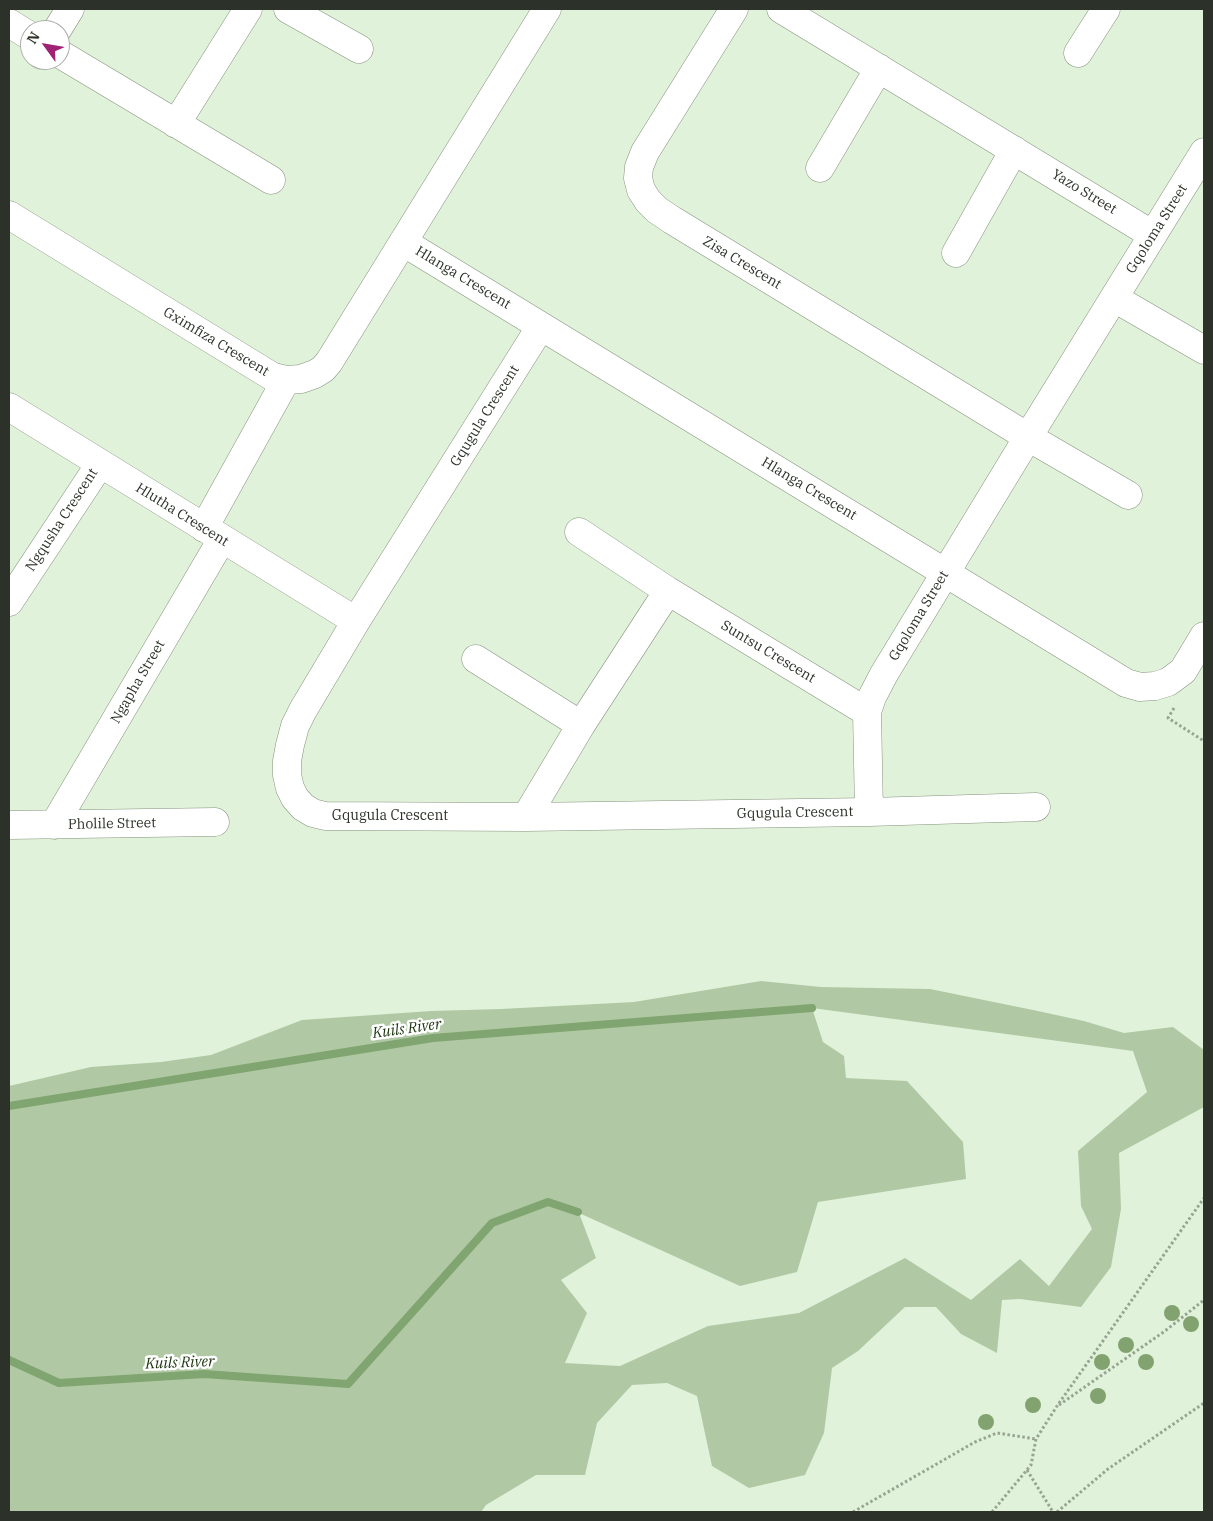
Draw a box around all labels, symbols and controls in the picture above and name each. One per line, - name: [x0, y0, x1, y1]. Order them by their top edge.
- north arrow: [20, 20, 70, 70]
- text: N: [23, 28, 44, 47]
- street label: Yazo Street: [1048, 166, 1120, 218]
- street label: Gqoloma Street: [1123, 181, 1191, 277]
- street label: Zisa Crescent: [700, 233, 784, 293]
- street label: Hlanga Crescent: [412, 243, 514, 313]
- street label: Gximfiza Crescent: [160, 304, 272, 380]
- street label: Gqugula Crescent: [447, 362, 523, 470]
- street label: Hlanga Crescent: [758, 454, 860, 524]
- street label: Ngqusha Crescent: [22, 465, 102, 575]
- street label: Hlutha Crescent: [132, 480, 232, 550]
- street label: Gqoloma Street: [885, 568, 953, 664]
- street label: Suntsu Crescent: [718, 617, 818, 687]
- street label: Ngapha Street: [107, 637, 169, 727]
- street label: Gqugula Crescent: [737, 804, 853, 822]
- street label: Gqugula Crescent: [332, 808, 448, 824]
- street label: Pholile Street: [68, 815, 156, 833]
- water label: Kuils River: [371, 1015, 443, 1043]
- water label: Kuils River: [145, 1353, 215, 1373]

